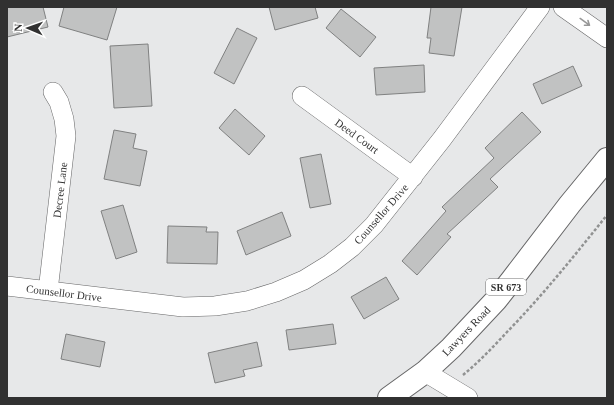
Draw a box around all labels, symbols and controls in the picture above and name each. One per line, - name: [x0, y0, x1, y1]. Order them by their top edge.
- north arrow: [8, 8, 48, 48]
- one-way arrow: [579, 18, 590, 26]
- text: N: [12, 23, 24, 32]
- street label: Deed Court: [333, 116, 381, 156]
- street label: Decree Lane: [51, 161, 69, 218]
- street label: Counsellor Drive: [352, 181, 411, 247]
- road number: SR 673: [486, 279, 526, 295]
- street label: Counsellor Drive: [26, 282, 103, 304]
- street label: Lawyers Road: [440, 304, 493, 358]

